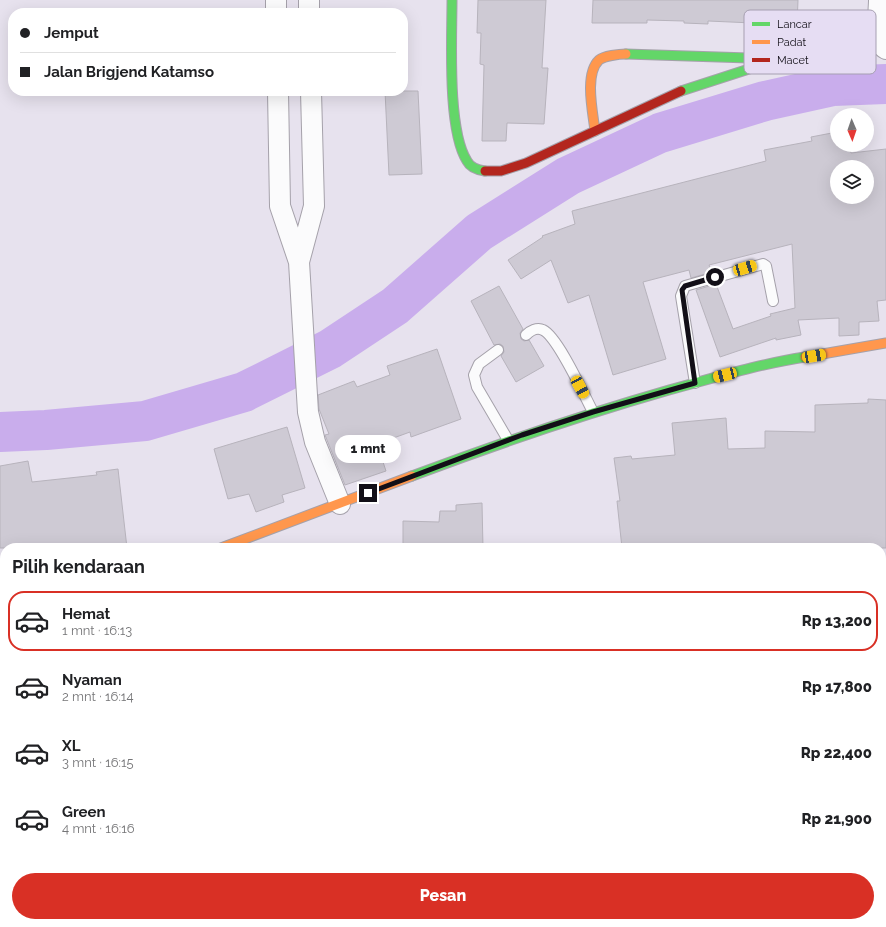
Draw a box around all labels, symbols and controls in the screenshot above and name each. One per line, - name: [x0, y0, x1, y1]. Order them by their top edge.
- legend: [744, 10, 876, 74]
- text: Lancar: [777, 18, 812, 31]
- text: Jemput: [44, 24, 99, 42]
- text: Padat: [777, 36, 807, 49]
- text: Macet: [777, 54, 809, 67]
- text: Jalan Brigjend Katamso: [44, 63, 214, 81]
- north arrow: [830, 108, 874, 152]
- map controls: [830, 108, 874, 204]
- button: layers: [830, 160, 874, 204]
- car: [732, 259, 758, 277]
- route start: [706, 268, 724, 286]
- car: [801, 348, 827, 364]
- car: [712, 366, 738, 384]
- car: [569, 374, 591, 400]
- callout: 1 mnt: [335, 435, 401, 463]
- text: 1 mnt: [350, 441, 386, 456]
- route end: [359, 484, 377, 502]
- text: Pilih kendaraan: [12, 556, 145, 577]
- icon: car: [14, 603, 50, 639]
- text: Hemat: [62, 605, 110, 623]
- text: Rp 13,200: [802, 612, 872, 630]
- text: 1 mnt · 16:13: [62, 623, 132, 638]
- icon: car: [14, 669, 50, 705]
- text: Nyaman: [62, 671, 122, 689]
- text: Rp 17,800: [802, 678, 872, 696]
- text: 2 mnt · 16:14: [62, 689, 134, 704]
- icon: car: [14, 735, 50, 771]
- text: XL: [62, 737, 80, 755]
- text: Rp 22,400: [801, 744, 872, 762]
- text: 3 mnt · 16:15: [62, 755, 134, 770]
- icon: car: [14, 801, 50, 837]
- text: Green: [62, 803, 106, 821]
- text: Rp 21,900: [802, 810, 872, 828]
- text: 4 mnt · 16:16: [62, 821, 135, 836]
- button: Pesan: [12, 873, 874, 919]

